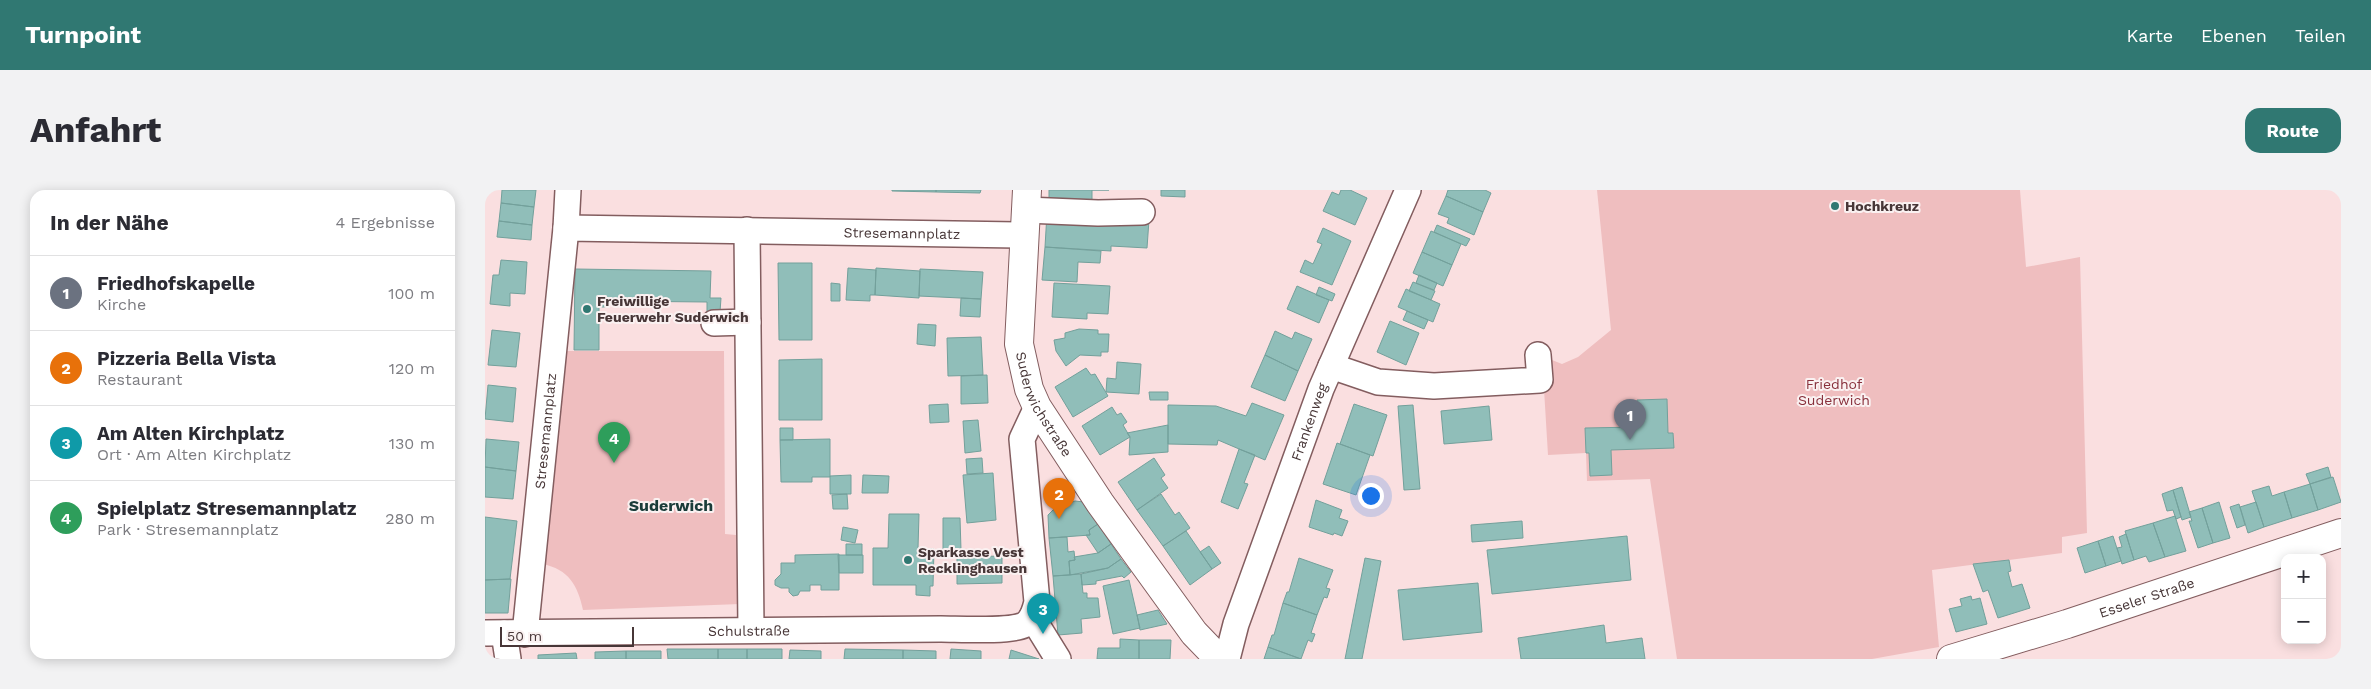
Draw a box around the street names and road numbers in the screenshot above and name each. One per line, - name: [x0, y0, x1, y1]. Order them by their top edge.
- street label: Stresemannplatz: [843, 224, 960, 242]
- street label: Suderwichstraße: [1013, 350, 1075, 460]
- street label: Stresemannplatz: [532, 372, 559, 490]
- street label: Frankenweg: [1288, 380, 1331, 463]
- street label: Esseler Straße: [2097, 574, 2196, 621]
- street label: Schulstraße: [708, 622, 790, 639]

